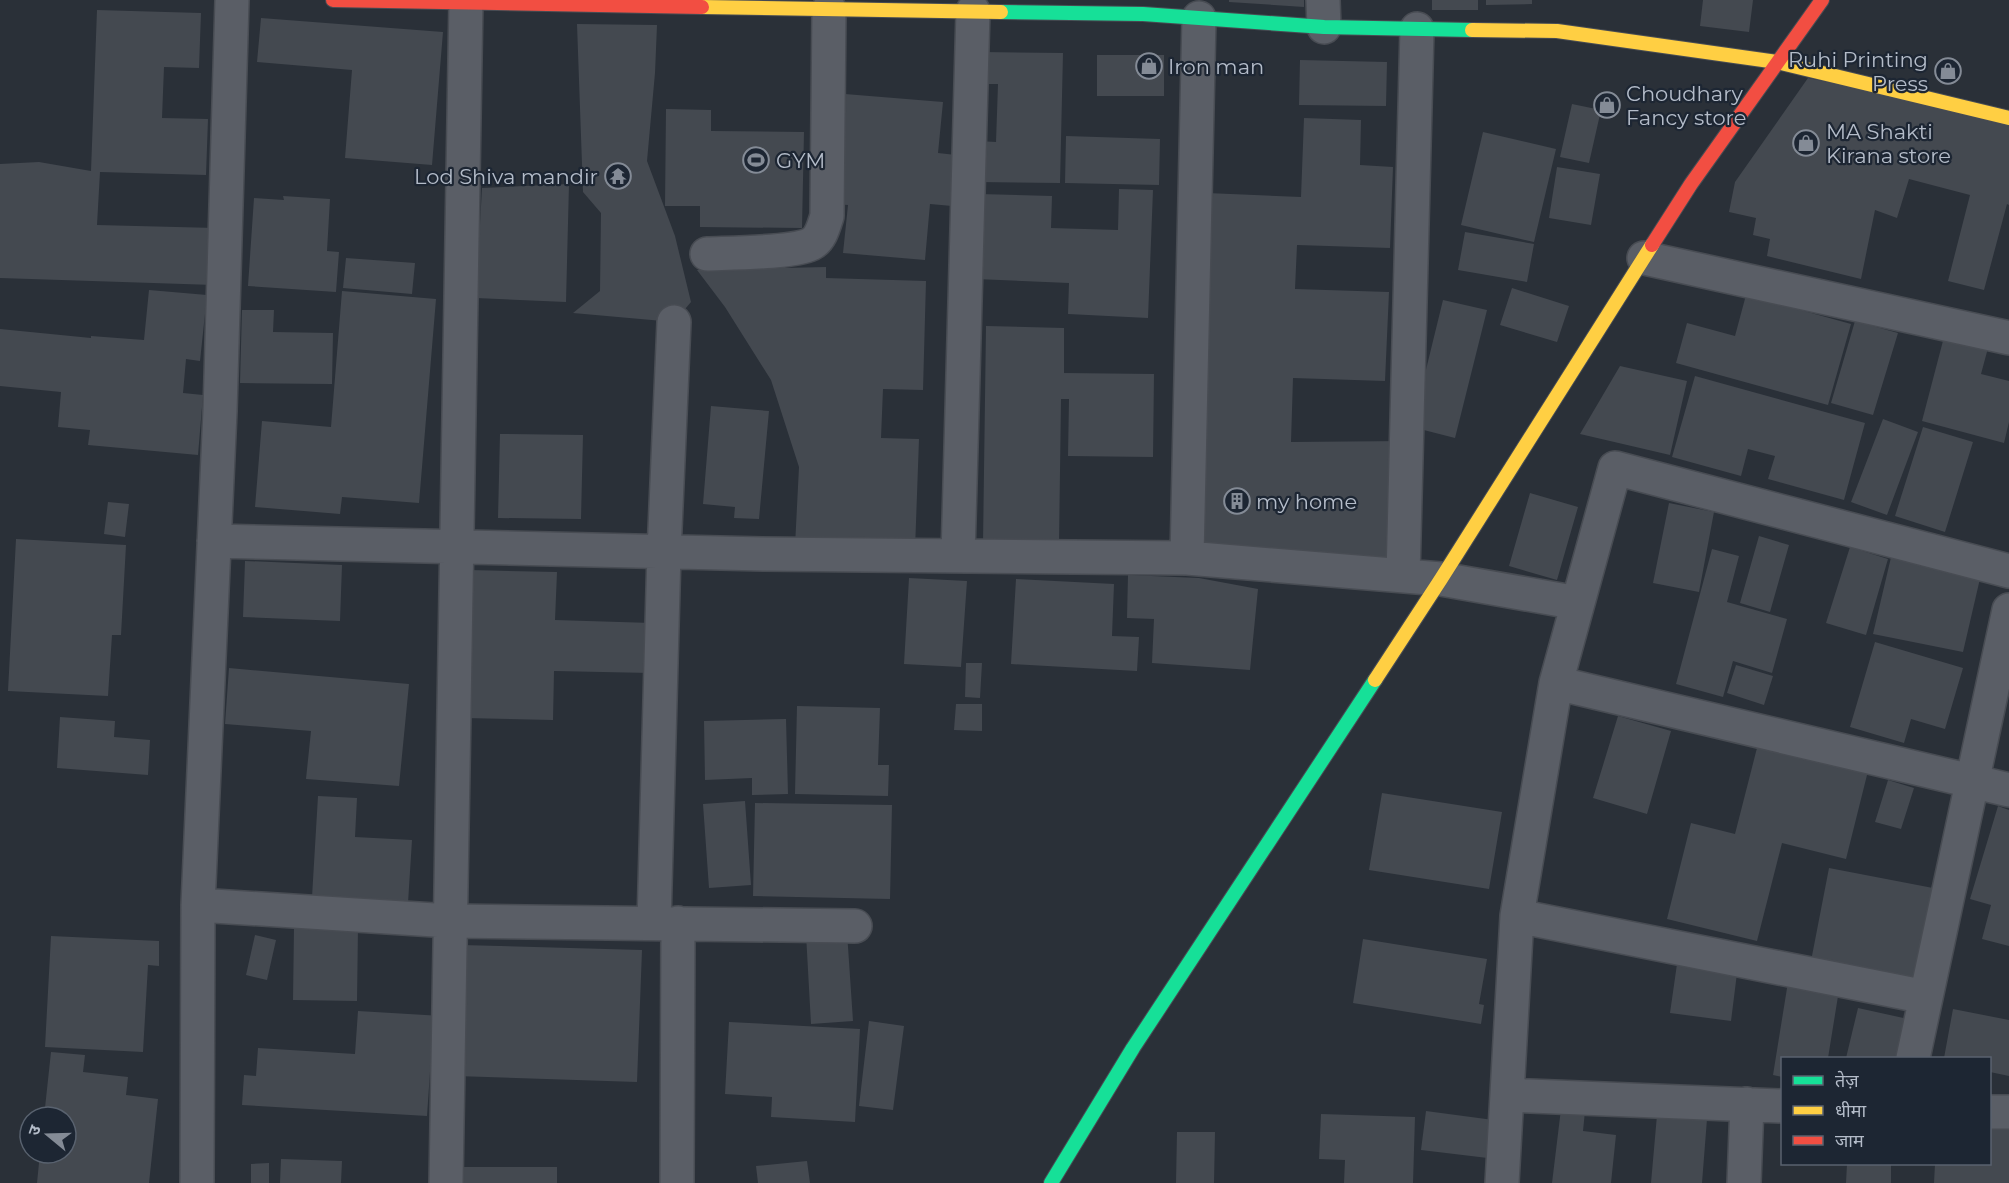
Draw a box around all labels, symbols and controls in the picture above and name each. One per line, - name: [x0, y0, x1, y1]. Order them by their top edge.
- place label: Ruhi Printing Press: [1788, 47, 1928, 96]
- shop icon: Iron man: [1134, 51, 1164, 81]
- place label: Iron man: [1168, 54, 1264, 79]
- shop icon: Ruhi Printing Press: [1933, 56, 1963, 86]
- place label: Choudhary Fancy store: [1626, 81, 1746, 130]
- shop icon: Choudhary Fancy store: [1592, 90, 1622, 120]
- place label: MA Shakti Kirana store: [1826, 119, 1951, 168]
- shop icon: MA Shakti Kirana store: [1791, 128, 1821, 158]
- sports icon: GYM: [741, 145, 771, 175]
- place label: GYM: [776, 148, 825, 173]
- temple icon: Lod Shiva mandir: [603, 161, 633, 191]
- place label: Lod Shiva mandir: [414, 164, 598, 189]
- building icon: my home: [1222, 486, 1252, 516]
- place label: my home: [1256, 489, 1357, 514]
- legend: [1781, 1057, 1991, 1165]
- text: तेज़: [1835, 1070, 1859, 1092]
- text: धीमा: [1835, 1100, 1866, 1122]
- north arrow: [18, 1105, 78, 1165]
- text: उ: [24, 1122, 45, 1138]
- text: जाम: [1835, 1130, 1865, 1152]

